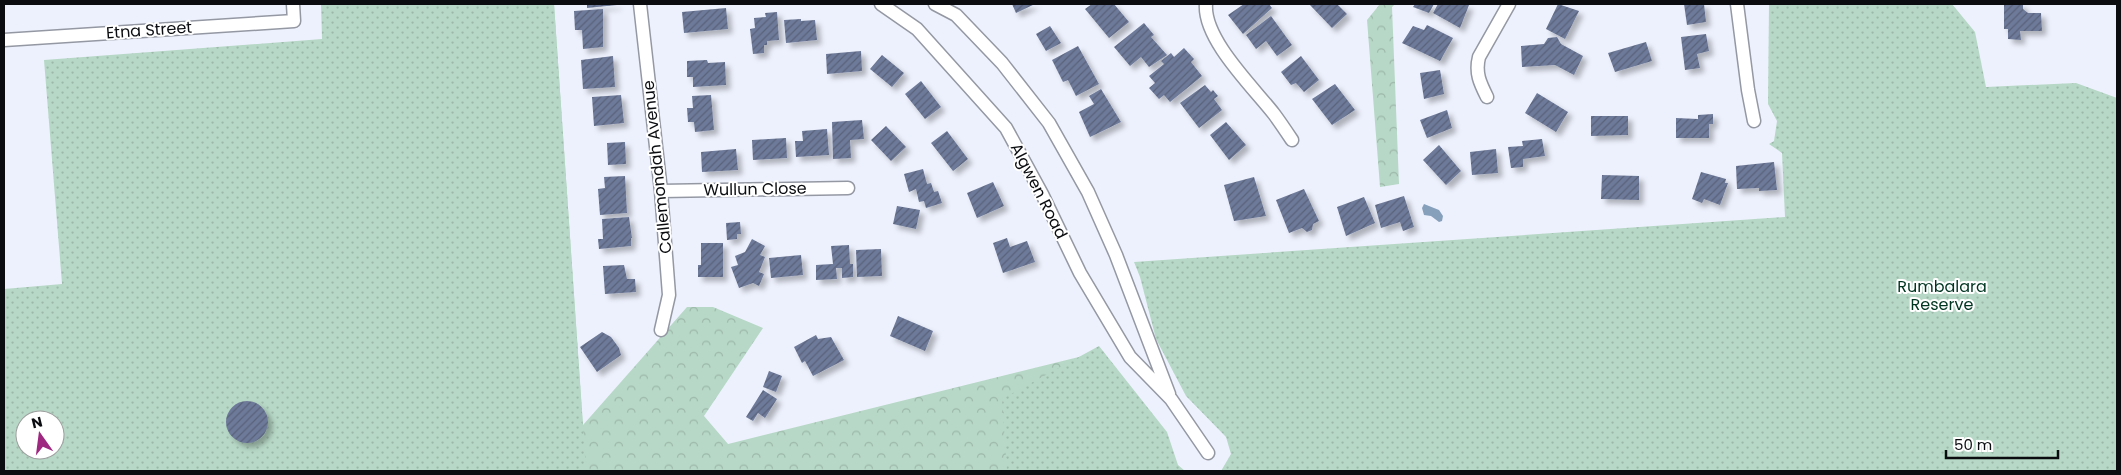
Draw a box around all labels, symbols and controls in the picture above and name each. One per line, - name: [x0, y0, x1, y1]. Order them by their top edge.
- street label: Etna Street: [105, 16, 193, 44]
- street label: Callemondah Avenue: [636, 79, 678, 255]
- street label: Algwen Road: [1005, 139, 1073, 243]
- street label: Wullun Close: [703, 177, 807, 201]
- park label: Rumbalara Reserve: [1897, 275, 1987, 316]
- north arrow: [15, 410, 65, 460]
- text: N: [29, 411, 44, 433]
- scale bar: [1946, 428, 2058, 460]
- text: 50 m: [1954, 434, 1992, 455]

